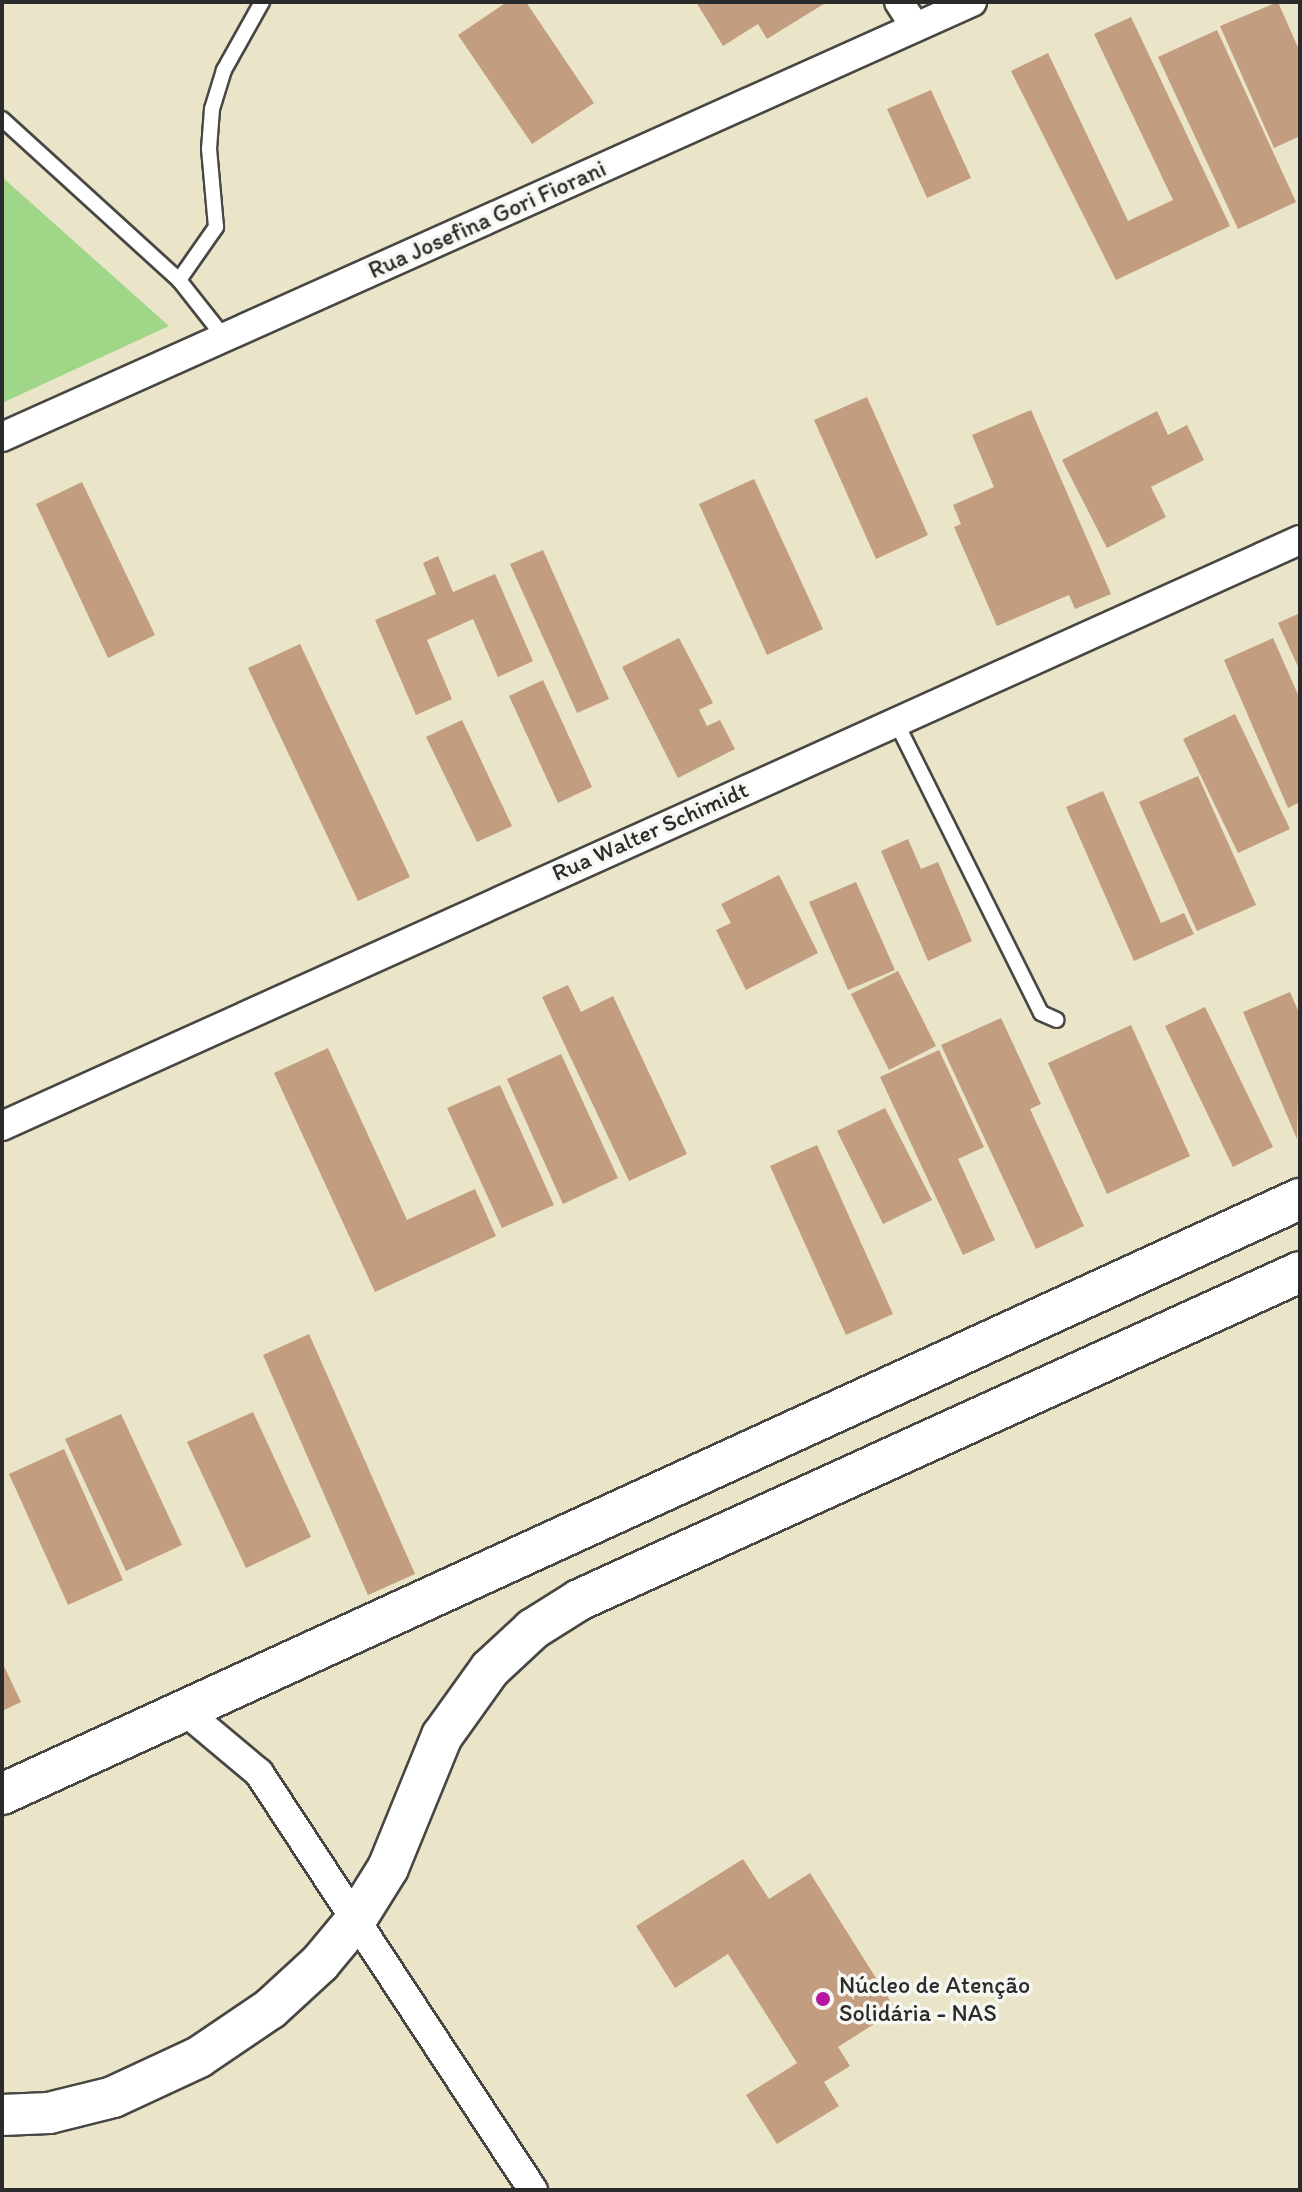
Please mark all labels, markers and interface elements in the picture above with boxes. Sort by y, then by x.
street label: Rua Josefina Gori Fiorani [363,153,611,285]
street label: Rua Walter Schimidt [548,775,752,887]
place label: Núcleo de Atenção Solidária - NAS [839,1971,1030,2027]
marker: Núcleo de Atenção Solidária - NAS [814,1990,832,2008]

